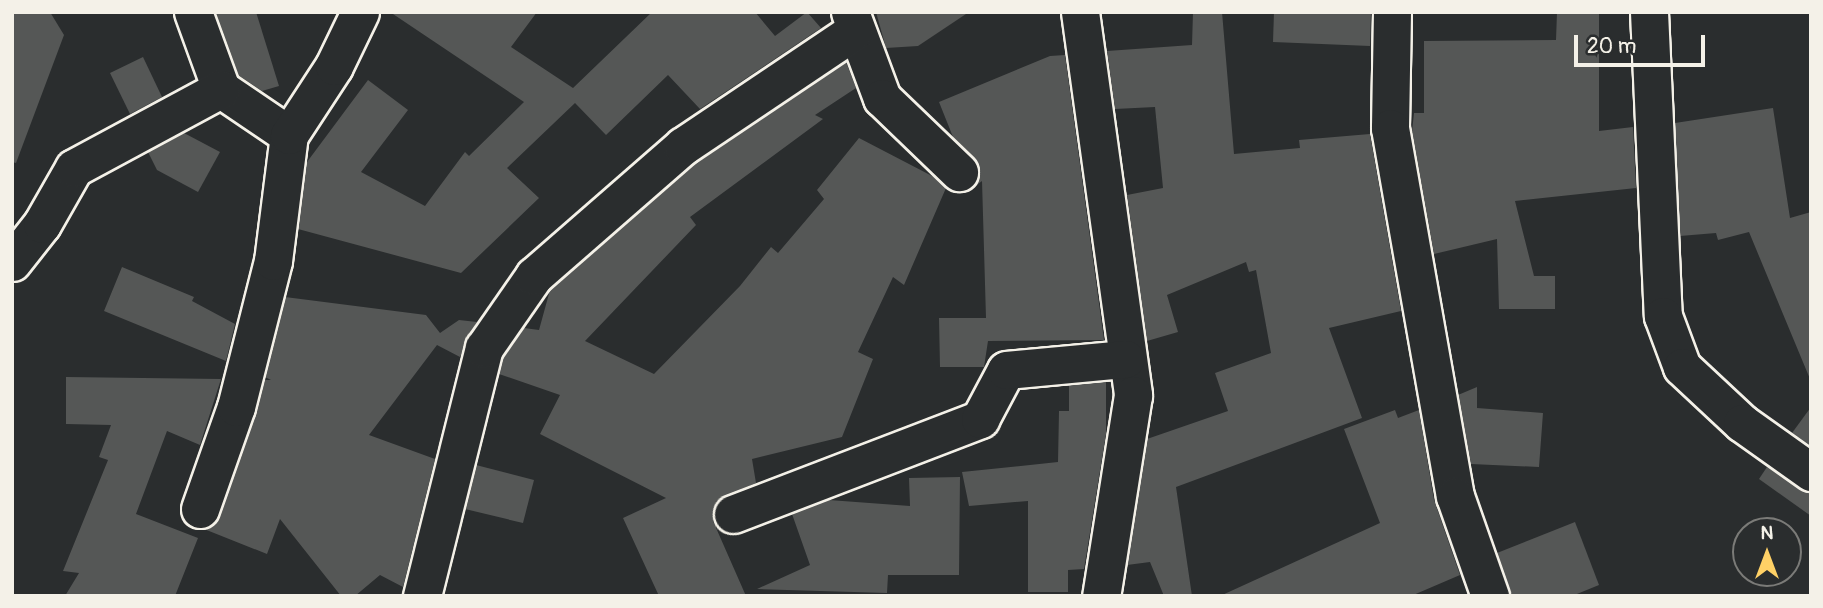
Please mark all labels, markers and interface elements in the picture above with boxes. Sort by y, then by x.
scale bar [1578,21,1709,65]
text: 20 m [1587,33,1636,60]
north arrow [1732,517,1802,587]
text: N [1761,521,1773,545]

